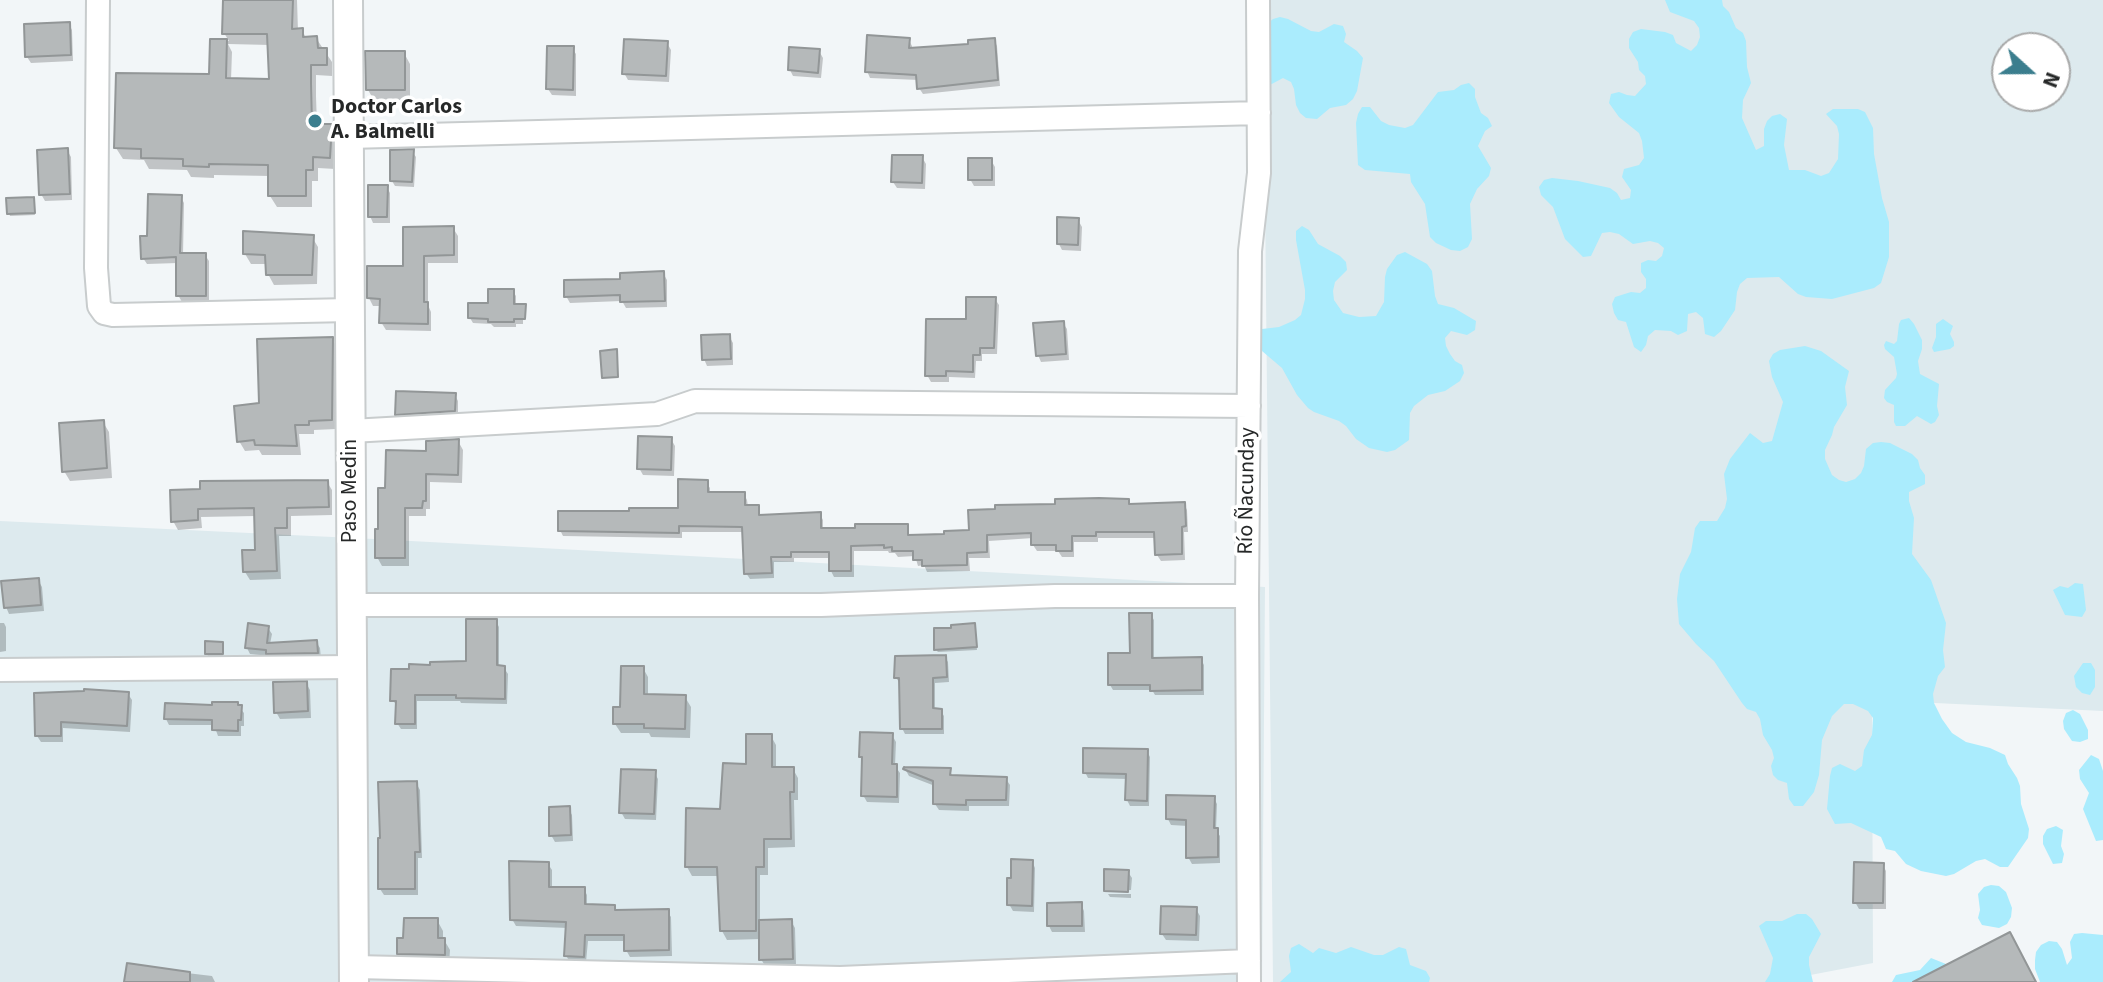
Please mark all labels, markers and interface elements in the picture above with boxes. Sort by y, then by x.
north arrow [1991,32,2071,112]
text: N [2034,67,2069,92]
place label: Doctor Carlos A. Balmelli [331,95,462,146]
marker: Doctor Carlos A. Balmelli [306,112,324,130]
street label: Río Ñacunday [1234,427,1262,555]
street label: Paso Medin [338,439,364,543]

